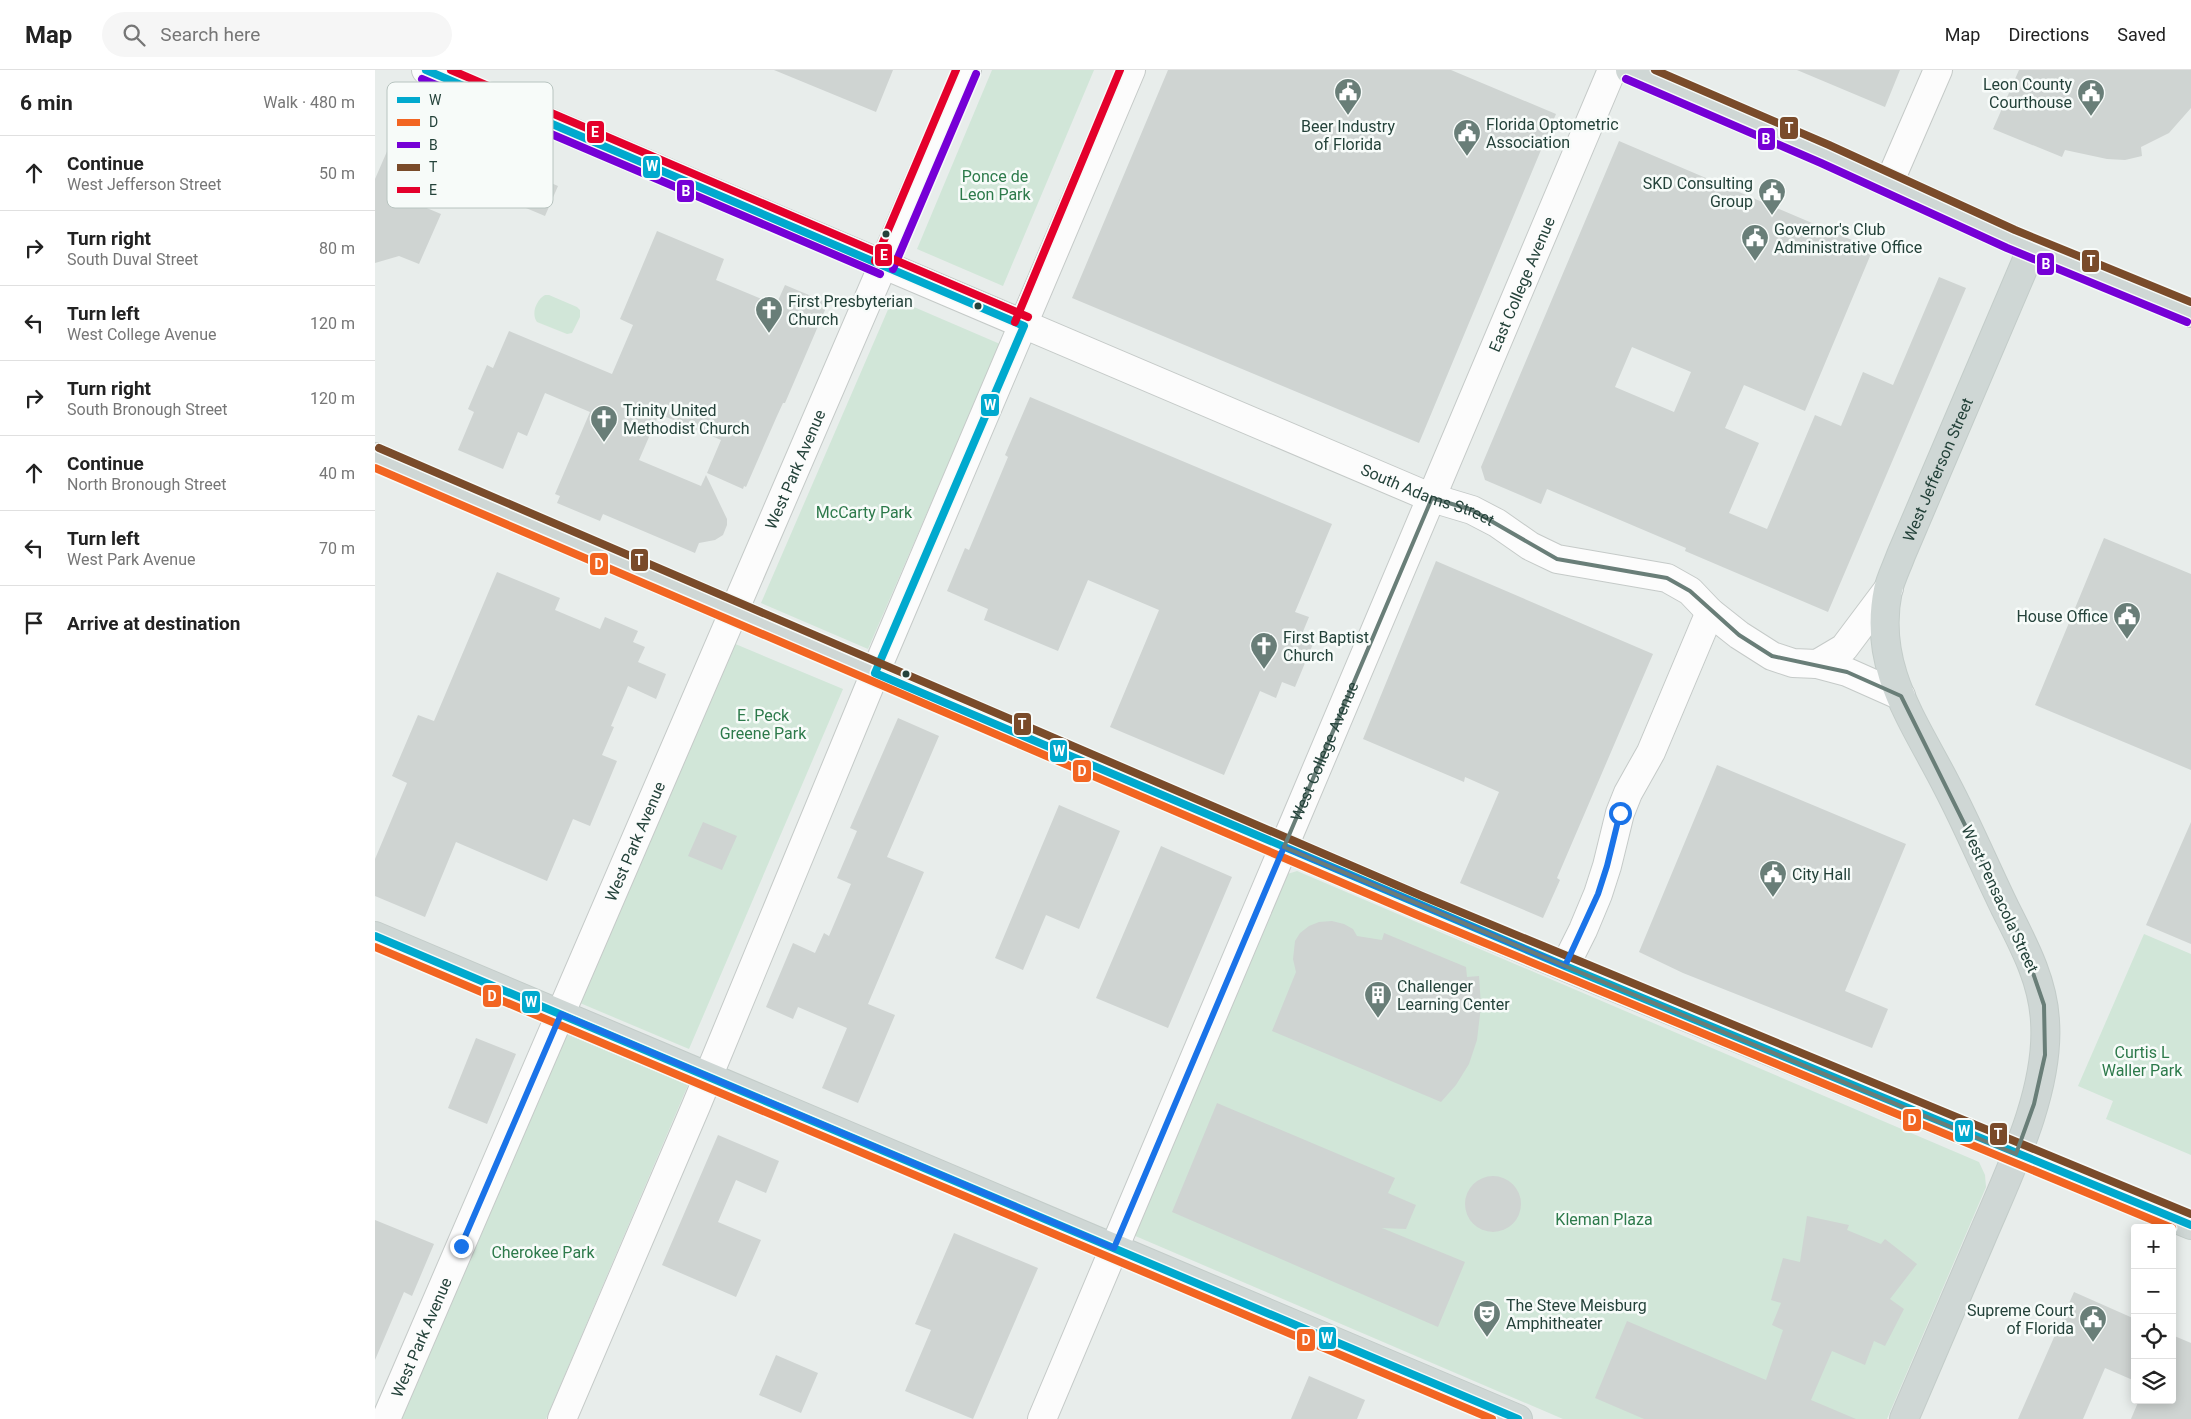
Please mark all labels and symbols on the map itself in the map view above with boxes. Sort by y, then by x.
place label: Leon County Courthouse [1983,75,2072,112]
public building icon: Beer Industry of Florida [1333,77,1363,116]
public building icon: Leon County Courthouse [2076,78,2106,117]
legend [387,82,553,208]
text: W [429,92,442,108]
text: D [429,114,438,130]
place label: Florida Optometric Association [1486,115,1619,152]
line badge: T [1779,116,1799,140]
place label: Beer Industry of Florida [1301,117,1395,154]
public building icon: Florida Optometric Association [1452,118,1482,157]
line badge: E [586,120,605,144]
text: T [1785,120,1794,136]
text: E [591,124,599,140]
line badge: B [1757,127,1776,151]
text: B [1762,131,1771,147]
text: B [429,137,438,153]
line badge: W [642,155,661,179]
text: W [646,158,659,174]
text: T [429,159,438,175]
park label: Ponce de Leon Park [959,167,1032,204]
place label: SKD Consulting Group [1643,174,1753,211]
public building icon: SKD Consulting Group [1757,177,1787,216]
line badge: B [676,179,695,203]
text: E [429,182,437,198]
text: B [682,183,691,199]
street label: East College Avenue [1485,214,1558,355]
place label: Governor's Club Administrative Office [1774,220,1922,257]
public building icon: Governor's Club Administrative Office [1740,223,1770,262]
unlabelled marker [881,229,891,239]
line badge: E [874,243,893,267]
text: E [880,247,888,263]
line badge: T [2081,249,2100,273]
line badge: B [2036,252,2055,276]
text: T [2087,253,2096,269]
text: B [2042,256,2051,272]
place label: First Presbyterian Church [788,292,913,329]
church icon: First Presbyterian Church [754,295,784,334]
unlabelled marker [973,301,983,311]
line badge: W [980,393,1000,417]
street label: West Jefferson Street [1898,395,1977,544]
text: W [984,397,997,413]
place label: Trinity United Methodist Church [623,401,750,438]
church icon: Trinity United Methodist Church [589,404,619,443]
street label: West Park Avenue [761,407,829,532]
street label: South Adams Street [1358,459,1498,530]
park label: McCarty Park [816,503,913,522]
line badge: T [630,548,649,572]
line badge: D [589,552,609,576]
text: T [635,552,644,568]
text: D [594,556,604,572]
public building icon: House Office [2112,601,2142,640]
place label: House Office [2016,607,2108,626]
place label: First Baptist Church [1283,628,1369,665]
church icon: First Baptist Church [1249,631,1279,670]
unlabelled marker [901,669,911,679]
street label: West College Avenue [1286,679,1362,824]
park label: E. Peck Greene Park [720,706,807,743]
line badge: T [1013,712,1032,736]
text: T [1018,716,1027,732]
line badge: W [1049,739,1068,763]
text: W [1053,743,1066,759]
line badge: D [1072,759,1092,783]
text: D [1077,763,1087,779]
street label: West Park Avenue [601,779,669,904]
route start [1609,802,1632,825]
street label: West Pensacola Street [1957,822,2043,976]
public building icon: City Hall [1758,859,1788,898]
place label: City Hall [1792,865,1851,884]
place label: Challenger Learning Center [1397,977,1510,1014]
building icon: Challenger Learning Center [1363,980,1393,1019]
line badge: D [482,984,502,1008]
text: D [487,988,497,1004]
line badge: W [521,990,541,1014]
text: W [525,994,538,1010]
park label: Curtis L Waller Park [2102,1043,2183,1080]
line badge: D [1902,1108,1922,1132]
text: D [1907,1112,1917,1128]
line badge: W [1954,1119,1974,1143]
line badge: T [1989,1122,2008,1146]
text: W [1958,1123,1971,1139]
text: T [1994,1126,2003,1142]
park label: Kleman Plaza [1555,1210,1653,1229]
route end [450,1235,473,1258]
park label: Cherokee Park [491,1243,596,1262]
street label: West Park Avenue [387,1275,455,1400]
place label: The Steve Meisburg Amphitheater [1506,1296,1647,1333]
theatre icon: The Steve Meisburg Amphitheater [1472,1299,1502,1338]
place label: Supreme Court of Florida [1967,1301,2074,1338]
public building icon: Supreme Court of Florida [2078,1304,2108,1343]
line badge: W [1318,1326,1337,1350]
line badge: D [1296,1328,1316,1352]
text: W [1321,1330,1334,1346]
text: D [1301,1332,1311,1348]

